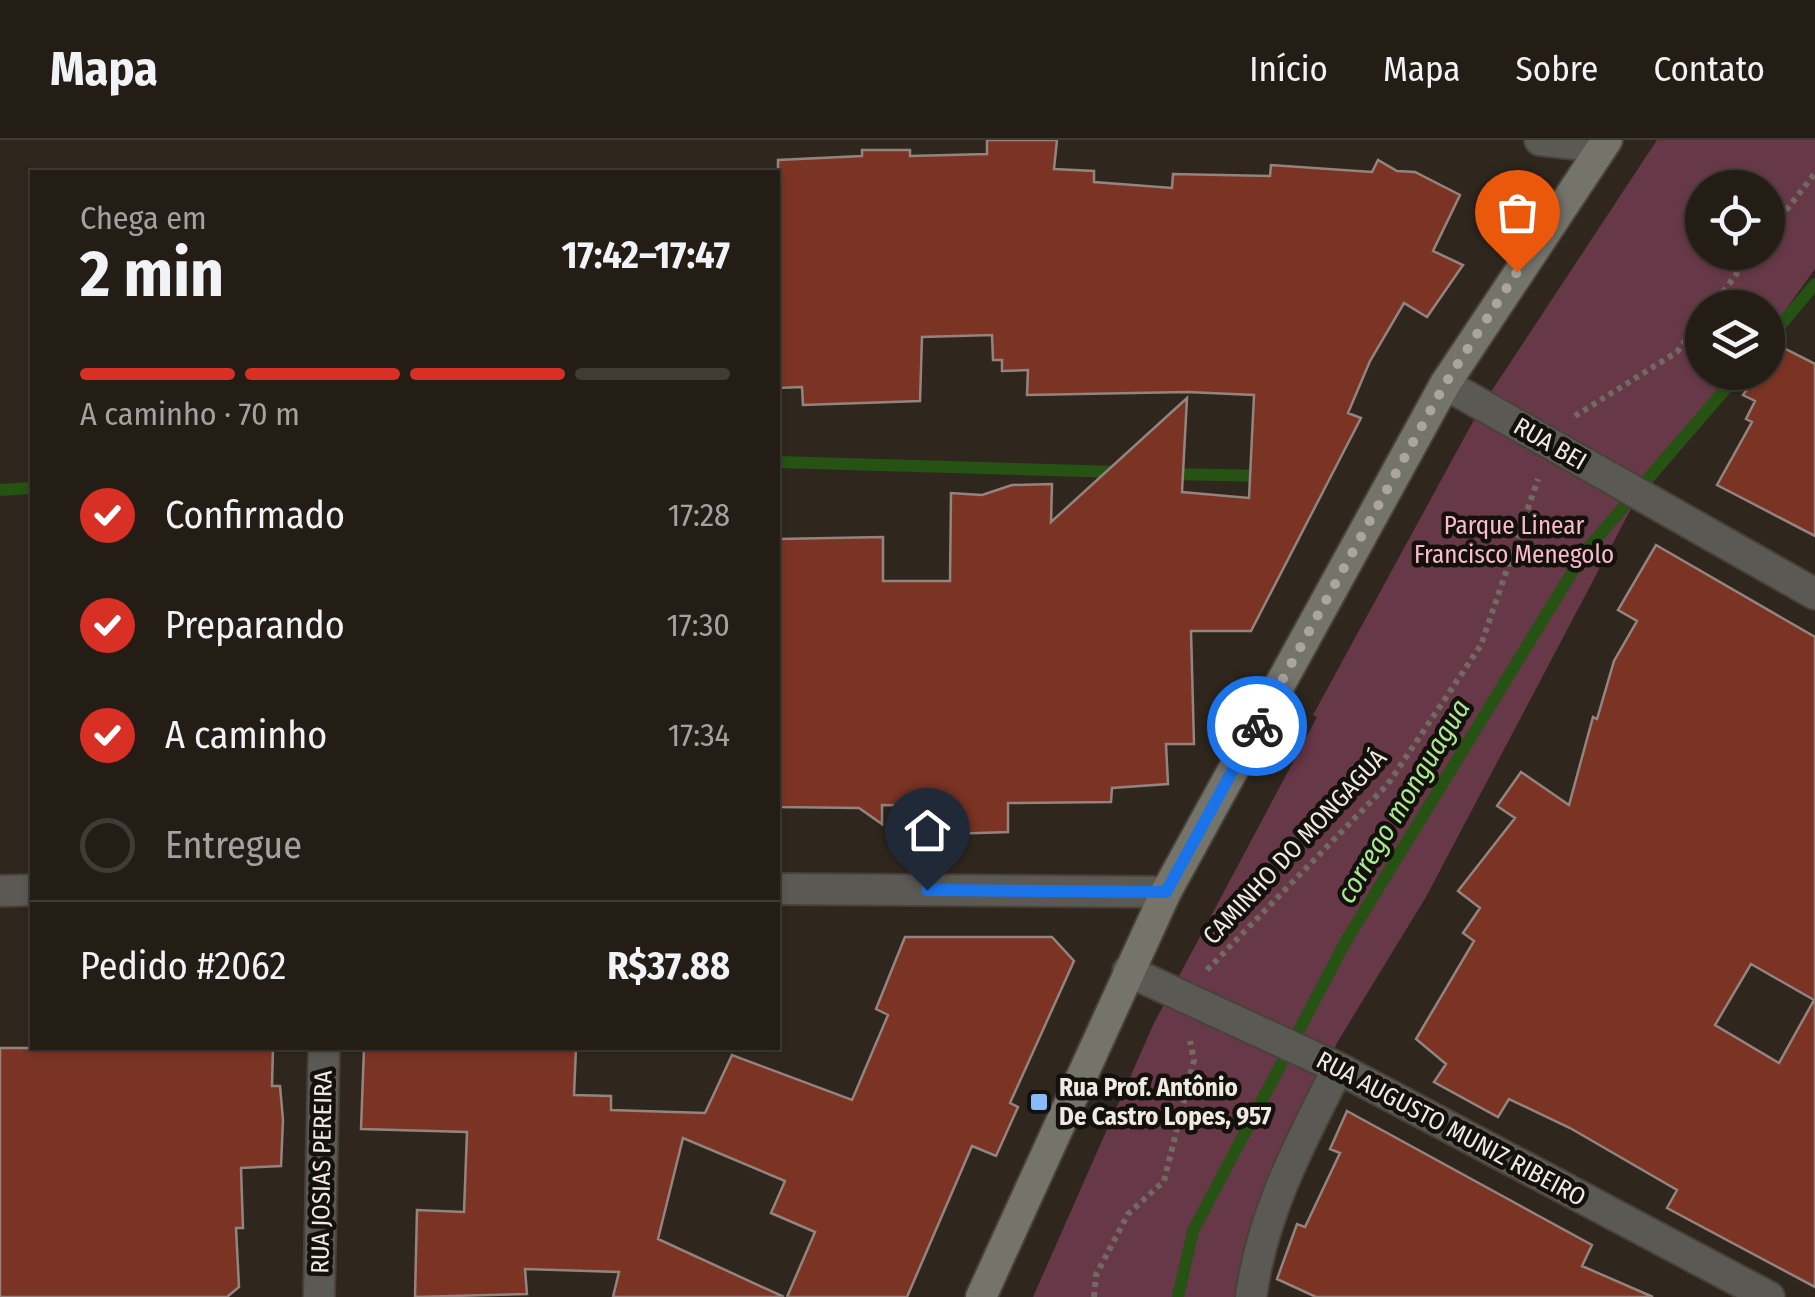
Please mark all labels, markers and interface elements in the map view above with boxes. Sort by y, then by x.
text: Mapa [50,40,158,98]
text: Início [1249,48,1328,90]
text: Mapa [1383,48,1460,90]
text: Sobre [1515,48,1598,90]
text: Contato [1653,48,1765,90]
pin [1475,170,1560,273]
map controls [1685,170,1785,390]
button: locate [1685,170,1785,270]
icon: bag [1490,185,1545,240]
text: Chega em [80,199,207,237]
text: 17:42–17:47 [561,232,730,278]
text: 2 min [80,235,224,313]
button: layers [1685,290,1785,390]
text: A caminho · 70 m [80,395,300,433]
street label: RUA BEI [1508,411,1592,477]
icon: check [80,488,135,543]
text: Confirmado [165,492,345,538]
text: 17:28 [668,496,730,534]
park label: Parque Linear Francisco Menegolo [1414,511,1614,570]
icon: check [80,598,135,653]
text: Preparando [165,602,345,648]
text: 17:30 [666,606,730,644]
courier [1207,676,1307,776]
water label: corrego monguagua [1329,693,1477,909]
icon: bike [1230,699,1285,754]
icon: check [80,708,135,763]
text: A caminho [165,712,327,758]
text: 17:34 [668,716,730,754]
street label: CAMINHO DO MONGAGUÁ [1196,743,1393,951]
pin [885,788,970,891]
icon: home [900,803,955,858]
text: Entregue [165,822,302,868]
text: Pedido #2062 [80,943,286,989]
text: R$37.88 [607,943,730,989]
street label: RUA AUGUSTO MUNIZ RIBEIRO [1311,1045,1591,1213]
street label: RUA JOSIAS PEREIRA [305,1070,339,1274]
place label: Rua Prof. Antônio De Castro Lopes, 957 [1059,1073,1272,1132]
marker: Rua Prof. Antônio De Castro Lopes, 957 [1028,1091,1050,1113]

